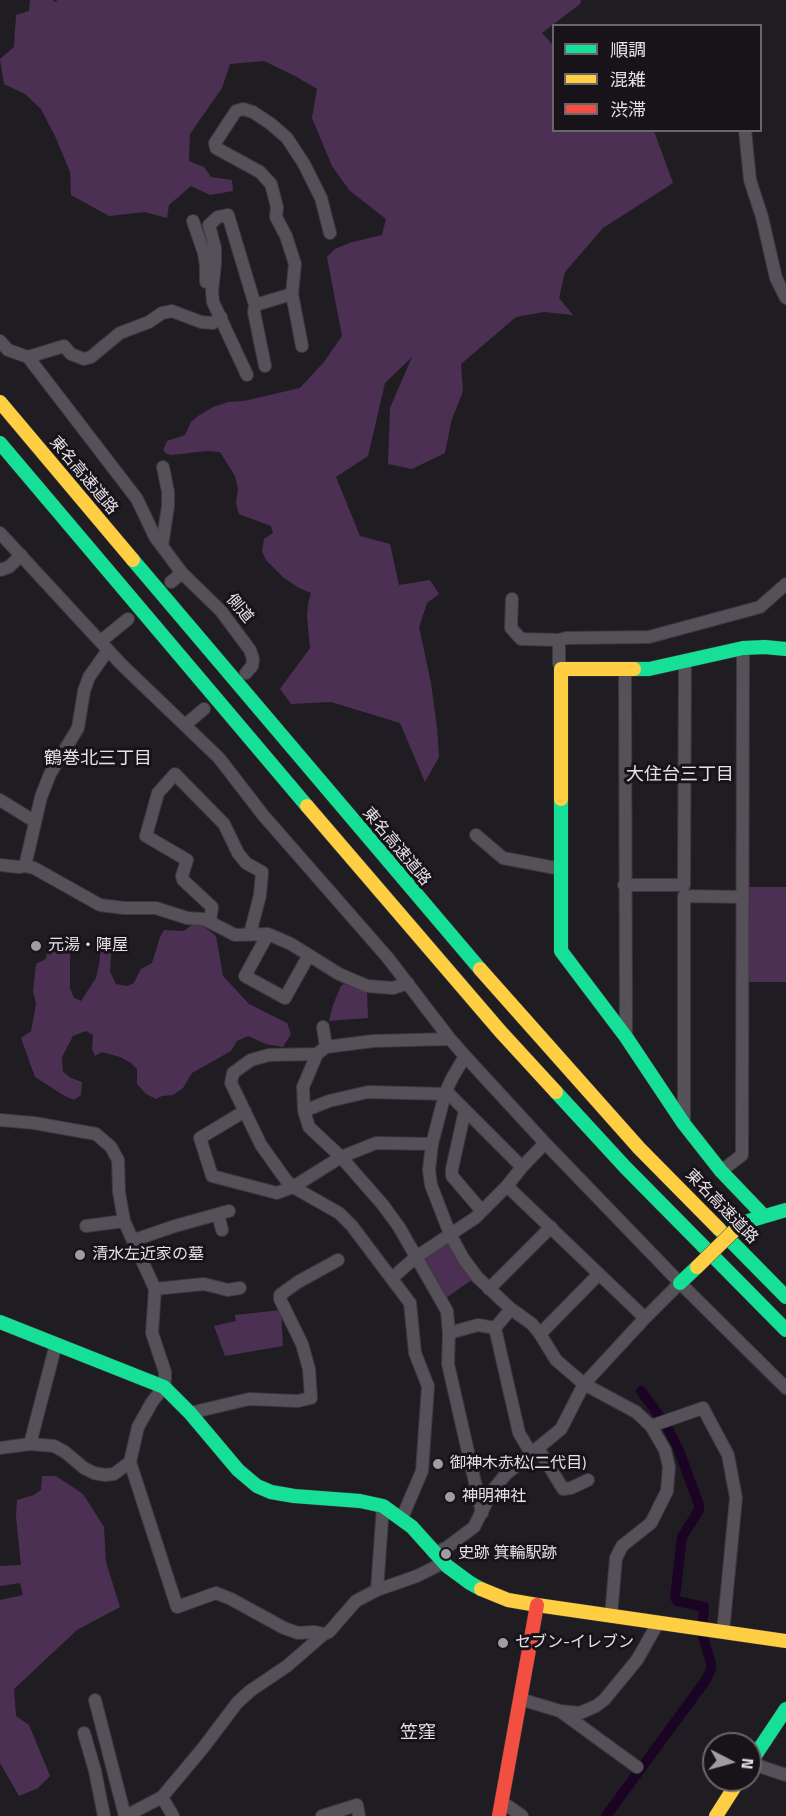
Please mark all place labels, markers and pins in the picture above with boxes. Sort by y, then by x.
place label: 元湯・陣屋 [48,936,128,956]
marker: 元湯・陣屋 [29,939,43,953]
place label: 清水左近家の墓 [92,1245,204,1265]
marker: 清水左近家の墓 [73,1248,87,1262]
place label: 御神木赤松(二代目) [450,1454,586,1474]
marker: 御神木赤松(二代目) [431,1457,445,1471]
place label: 神明神社 [462,1487,526,1507]
marker: 神明神社 [443,1490,457,1504]
place label: 史跡 箕輪駅跡 [458,1544,558,1564]
marker: 史跡 箕輪駅跡 [439,1547,453,1561]
place label: セブン-イレブン [515,1633,634,1653]
marker: セブン-イレブン [496,1636,510,1650]

